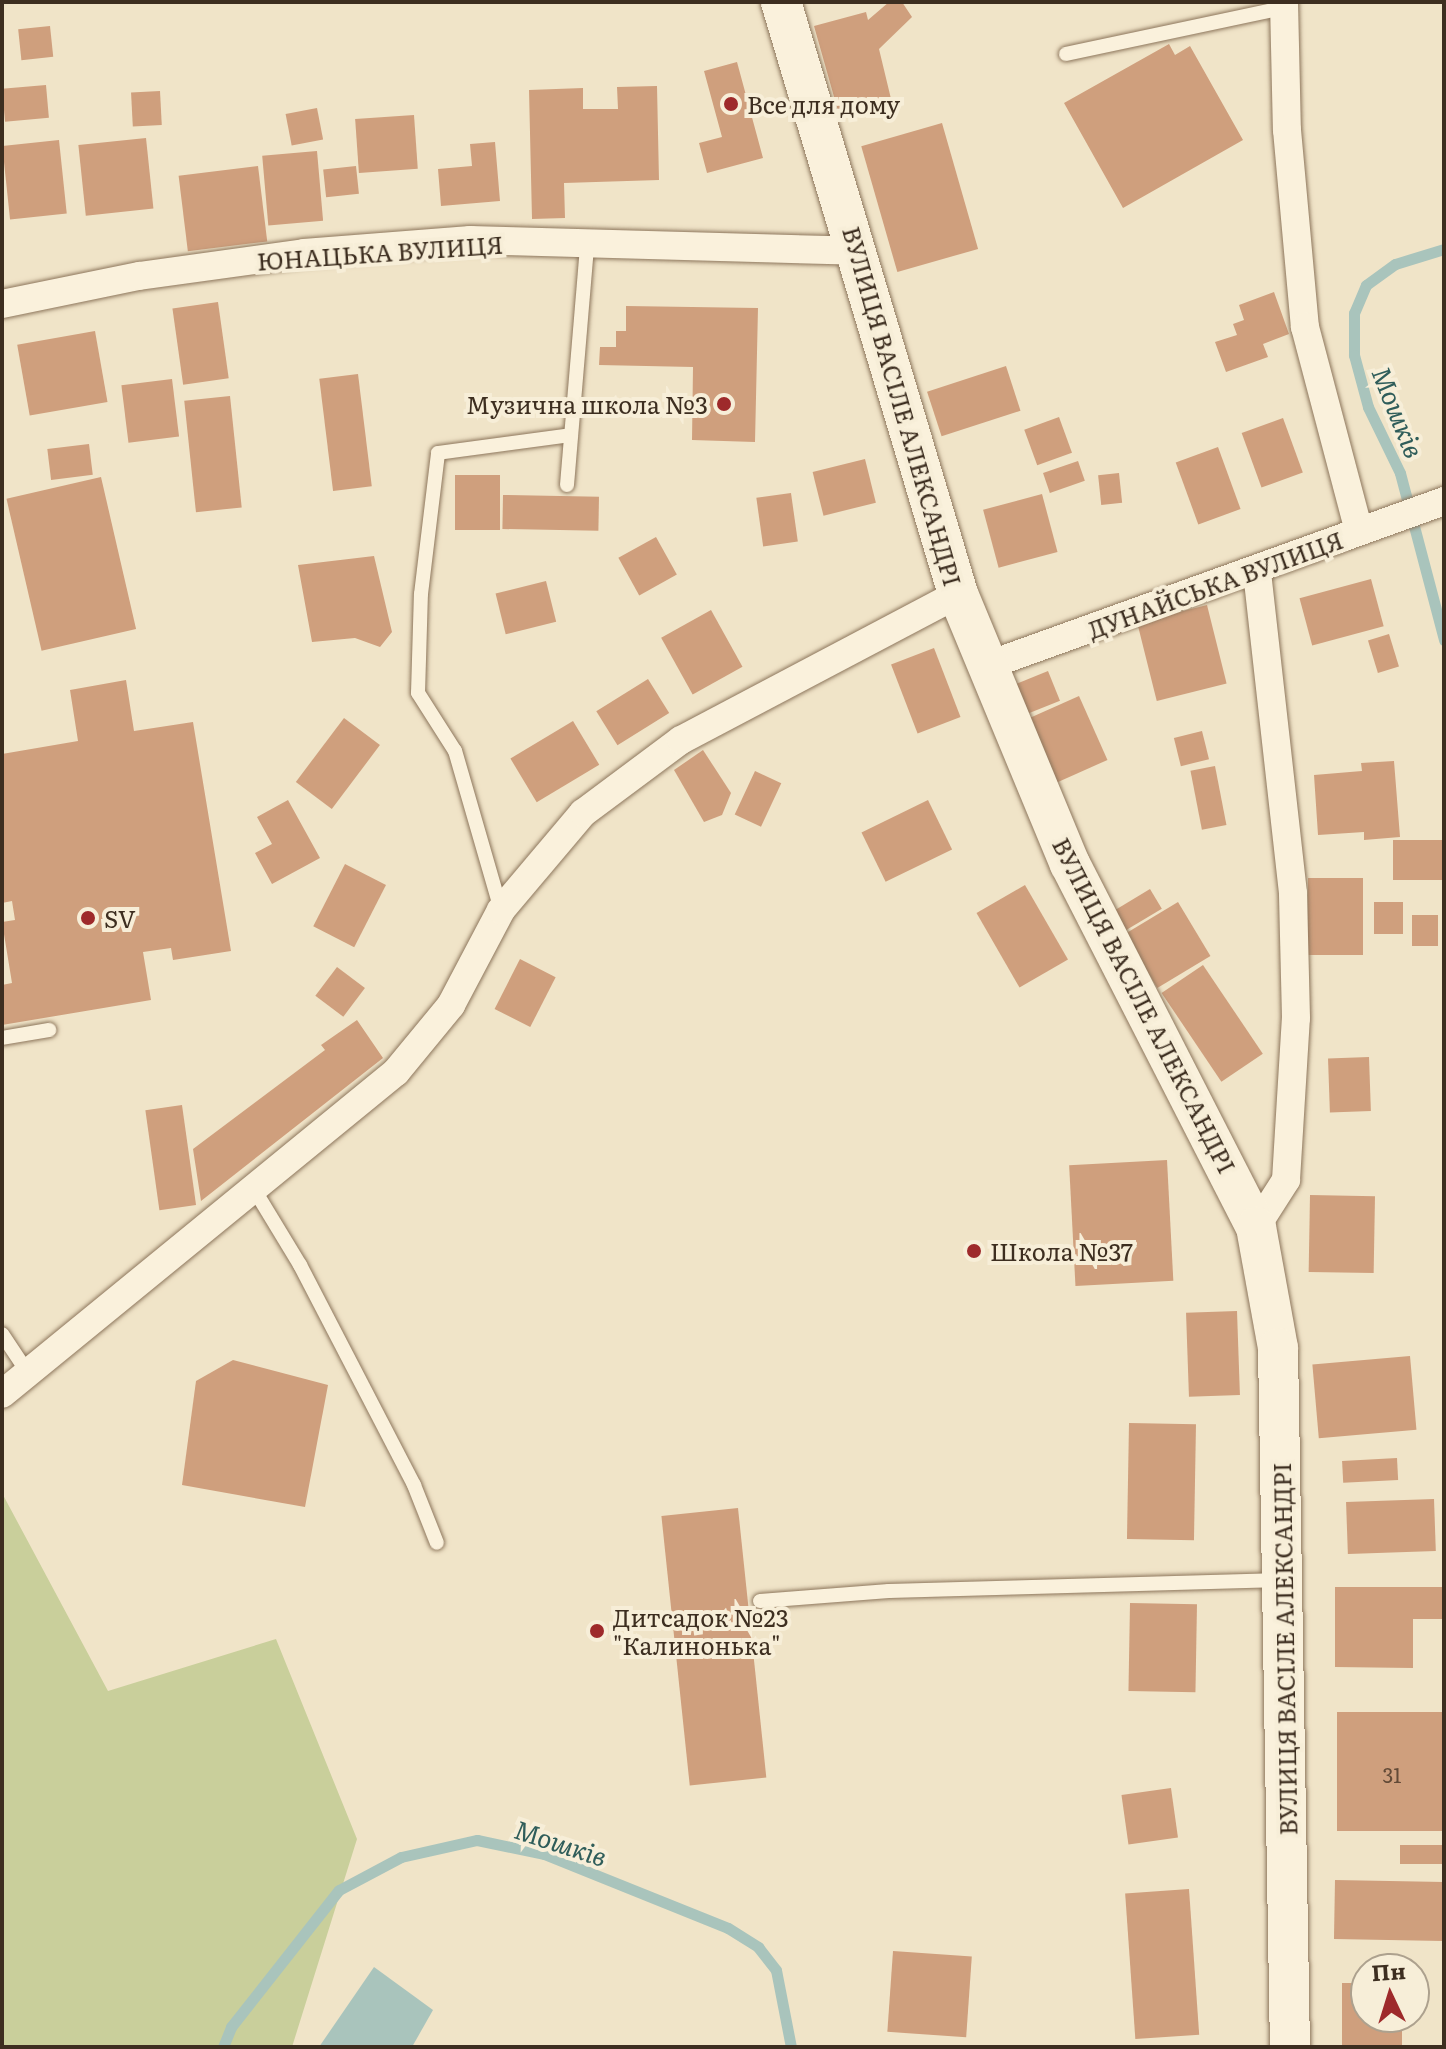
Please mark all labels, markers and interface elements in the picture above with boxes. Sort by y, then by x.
place label: Все для дому [747,90,900,118]
marker: Все для дому [722,95,740,113]
street label: ВУЛИЦЯ ВАСІЛЕ АЛЕКСАНДРІ [838,223,968,589]
street label: ЮНАЦЬКА ВУЛИЦЯ [256,229,504,275]
water label: Мошків [1367,362,1431,462]
place label: Музична школа №3 [466,390,708,418]
marker: Музична школа №3 [715,395,733,413]
street label: ДУНАЙСЬКА ВУЛИЦЯ [1084,524,1346,644]
street label: ВУЛИЦЯ ВАСІЛЕ АЛЕКСАНДРІ [1048,832,1242,1178]
place label: SV [104,904,136,932]
marker: SV [79,909,97,927]
place label: Школа №37 [990,1237,1133,1265]
marker: Школа №37 [965,1242,983,1260]
street label: ВУЛИЦЯ ВАСІЛЕ АЛЕКСАНДРІ [1266,1462,1302,1836]
place label: Дитсадок №23 "Калинонька" [613,1603,789,1659]
marker: Дитсадок №23 "Калинонька" [588,1622,606,1640]
house number: 31 [1383,1762,1401,1786]
water label: Мошків [511,1812,611,1872]
north arrow [1350,1953,1430,2033]
text: Пн [1370,1953,1407,1988]

